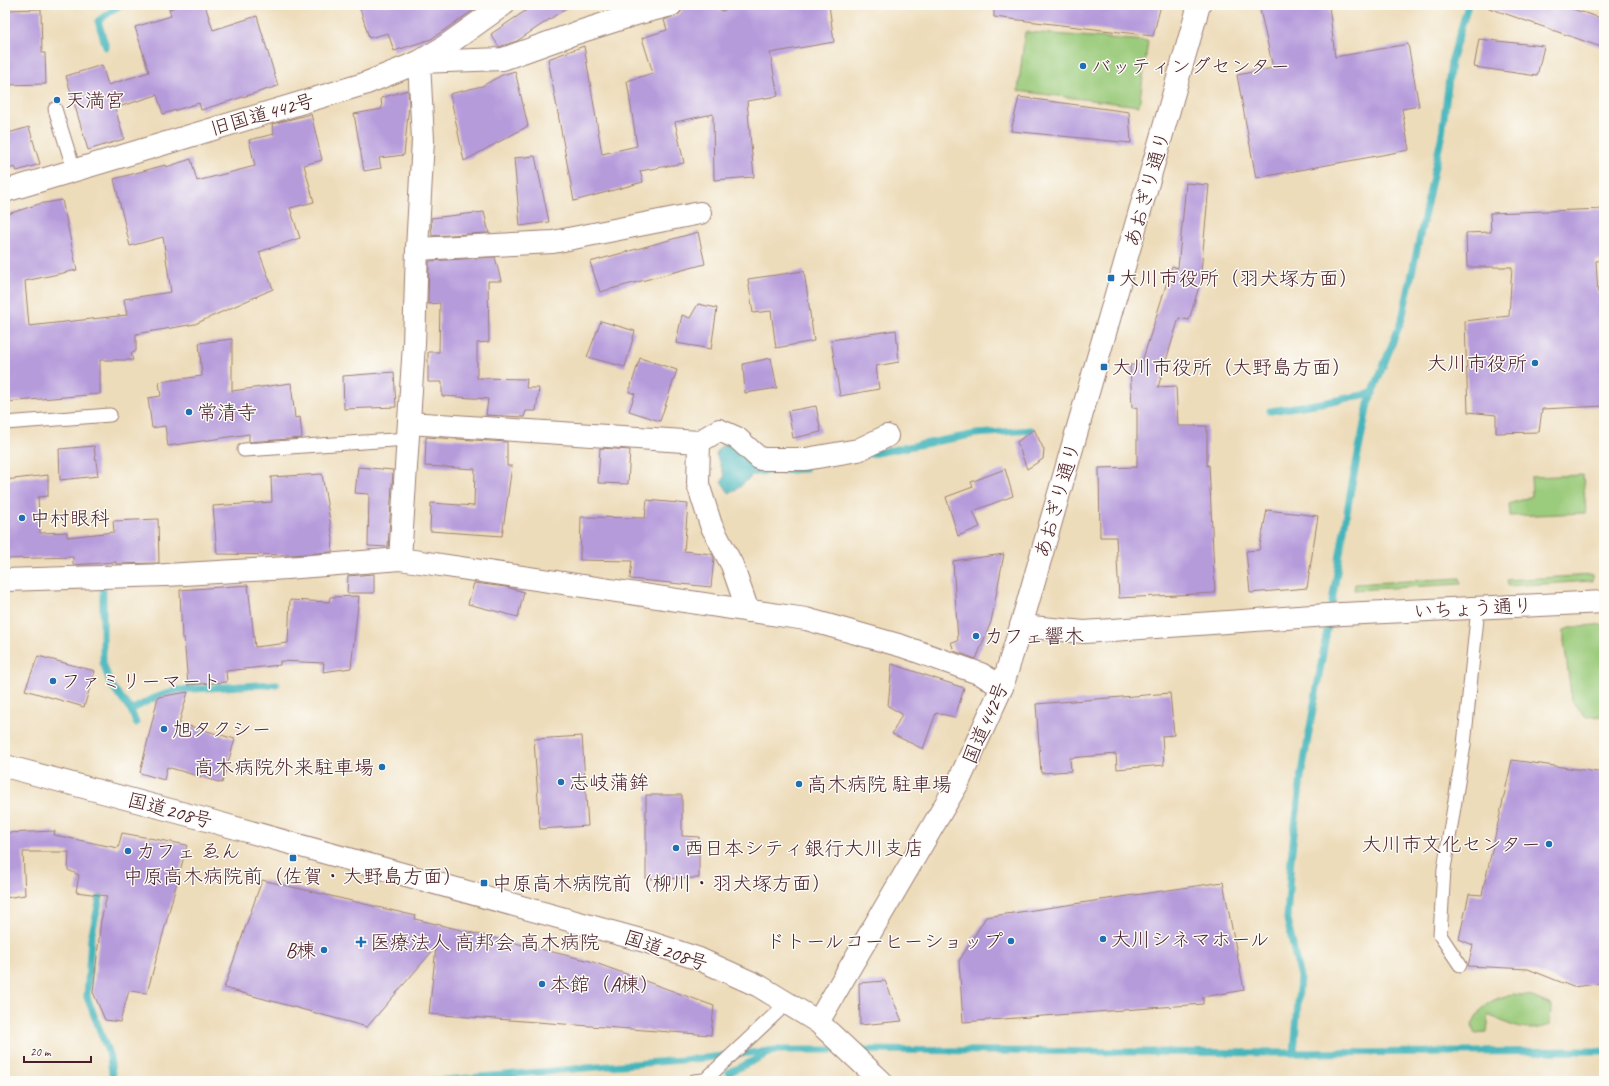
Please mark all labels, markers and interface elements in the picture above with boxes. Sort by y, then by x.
place label: バッティングセンター [1091,54,1290,79]
marker: バッティングセンター [1078,61,1088,71]
place label: 天満宮 [65,88,125,113]
street label: 旧国道442号 [207,88,317,141]
marker: 天満宮 [52,95,62,105]
street label: あおぎり通り [1119,128,1176,250]
place label: 大川市役所（羽犬塚方面） [1119,266,1359,291]
marker: 大川市役所（羽犬塚方面） [1106,273,1116,283]
place label: 大川市役所 [1427,351,1527,376]
place label: 大川市役所（大野島方面） [1112,355,1352,380]
marker: 大川市役所 [1530,358,1540,368]
marker: 大川市役所（大野島方面） [1099,362,1109,372]
place label: 常清寺 [197,400,257,425]
marker: 常清寺 [184,407,194,417]
street label: あおぎり通り [1029,439,1086,561]
place label: 中村眼科 [30,506,110,531]
marker: 中村眼科 [17,513,27,523]
street label: いちょう通り [1412,593,1534,624]
place label: カフェ響木 [984,624,1084,649]
marker: カフェ響木 [971,631,981,641]
place label: ファミリーマート [61,669,221,694]
marker: ファミリーマート [48,676,58,686]
street label: 国道442号 [957,678,1014,768]
place label: 旭タクシー [172,717,272,742]
marker: 旭タクシー [159,724,169,734]
place label: 高木病院外来駐車場 [194,755,374,780]
marker: 高木病院外来駐車場 [377,762,387,772]
place label: 志岐蒲鉾 [569,770,649,795]
place label: 高木病院 駐車場 [807,772,952,797]
marker: 志岐蒲鉾 [556,777,566,787]
marker: 高木病院 駐車場 [794,779,804,789]
street label: 国道208号 [125,787,215,834]
place label: 大川市文化センター [1362,832,1541,857]
place label: 西日本シティ銀行大川支店 [684,836,924,861]
place label: カフェ ゑん [136,839,241,864]
marker: 大川市文化センター [1544,839,1554,849]
marker: 西日本シティ銀行大川支店 [671,843,681,853]
marker: カフェ ゑん [123,846,133,856]
marker: 中原高木病院前（佐賀・大野島方面） [288,853,298,863]
place label: 中原高木病院前（佐賀・大野島方面） [123,864,463,889]
place label: 中原高木病院前（柳川・羽犬塚方面） [492,871,832,896]
marker: 中原高木病院前（柳川・羽犬塚方面） [479,878,489,888]
street label: 国道208号 [621,924,711,976]
place label: 大川シネマホール [1111,927,1270,952]
place label: ドトールコーヒーショップ [766,929,1003,954]
place label: 医療法人 高邦会 高木病院 [370,930,600,955]
marker: 大川シネマホール [1098,934,1108,944]
marker: 医療法人 高邦会 高木病院 [355,936,367,948]
marker: ドトールコーヒーショップ [1006,936,1016,946]
place label: B棟 [286,938,316,963]
marker: B棟 [319,945,329,955]
place label: 本館（A棟） [550,972,660,997]
marker: 本館（A棟） [537,979,547,989]
scale bar [24,1038,91,1064]
text: 20 m [30,1044,52,1060]

